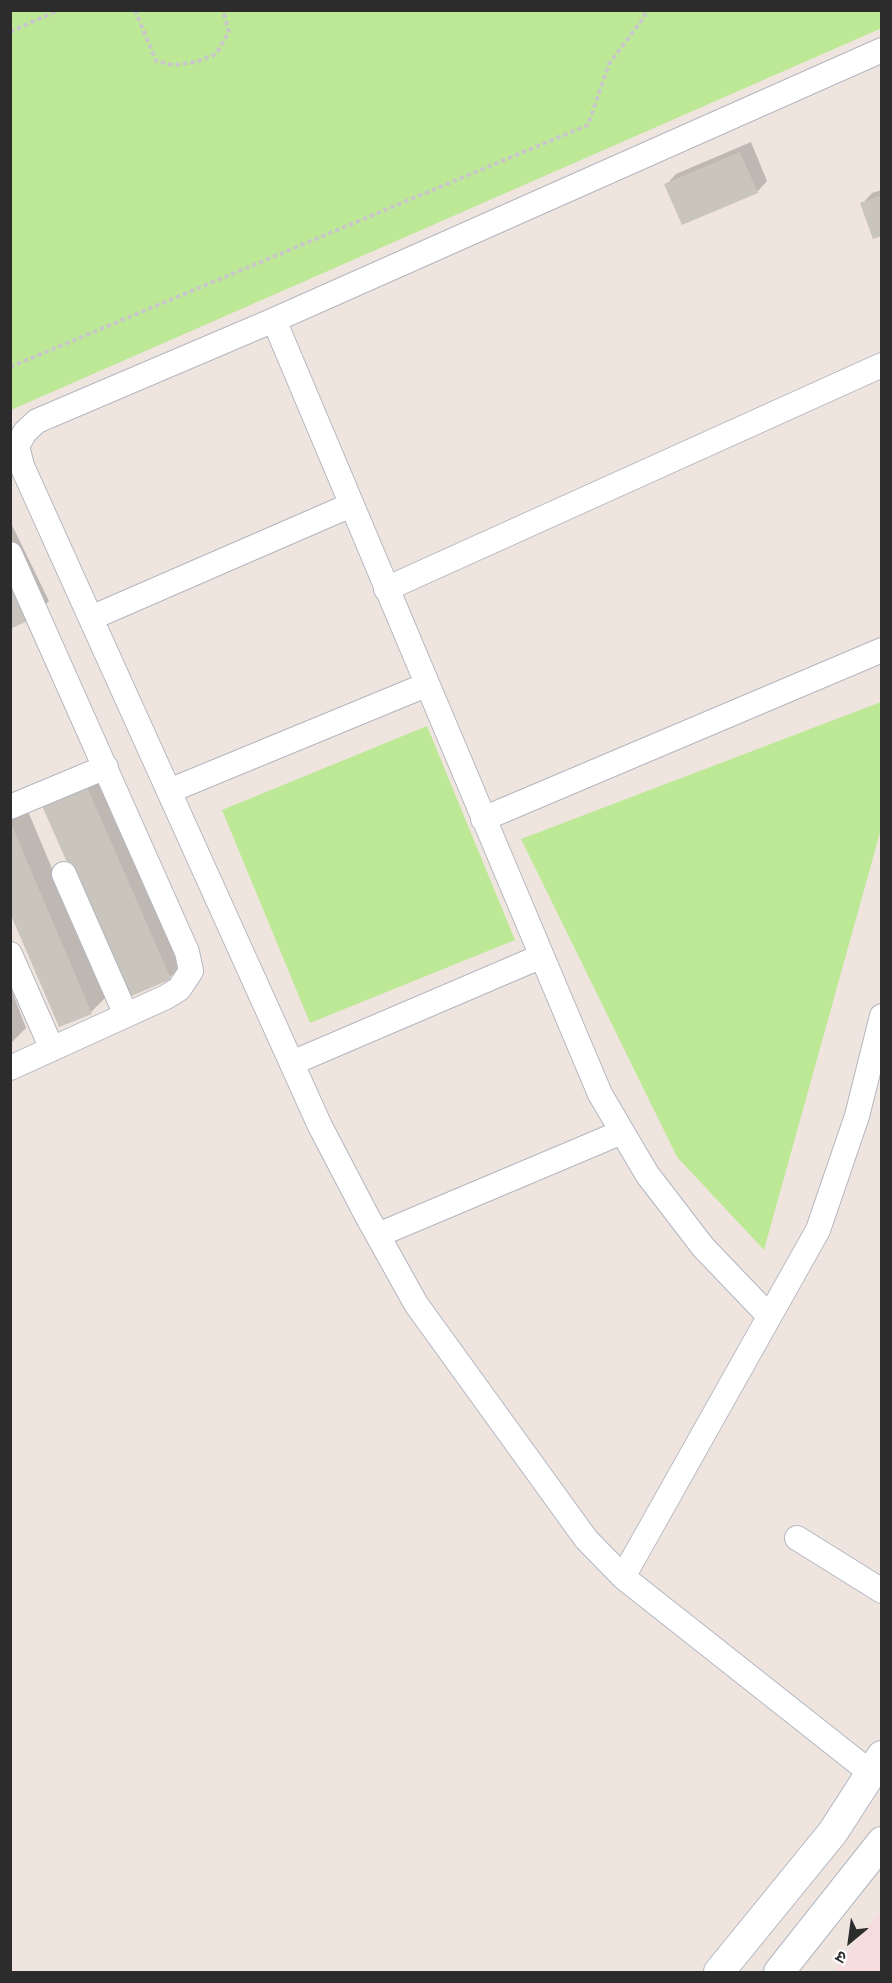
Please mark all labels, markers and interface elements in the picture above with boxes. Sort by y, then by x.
north arrow [820,1911,880,1971]
text: उ [833,1947,849,1967]

